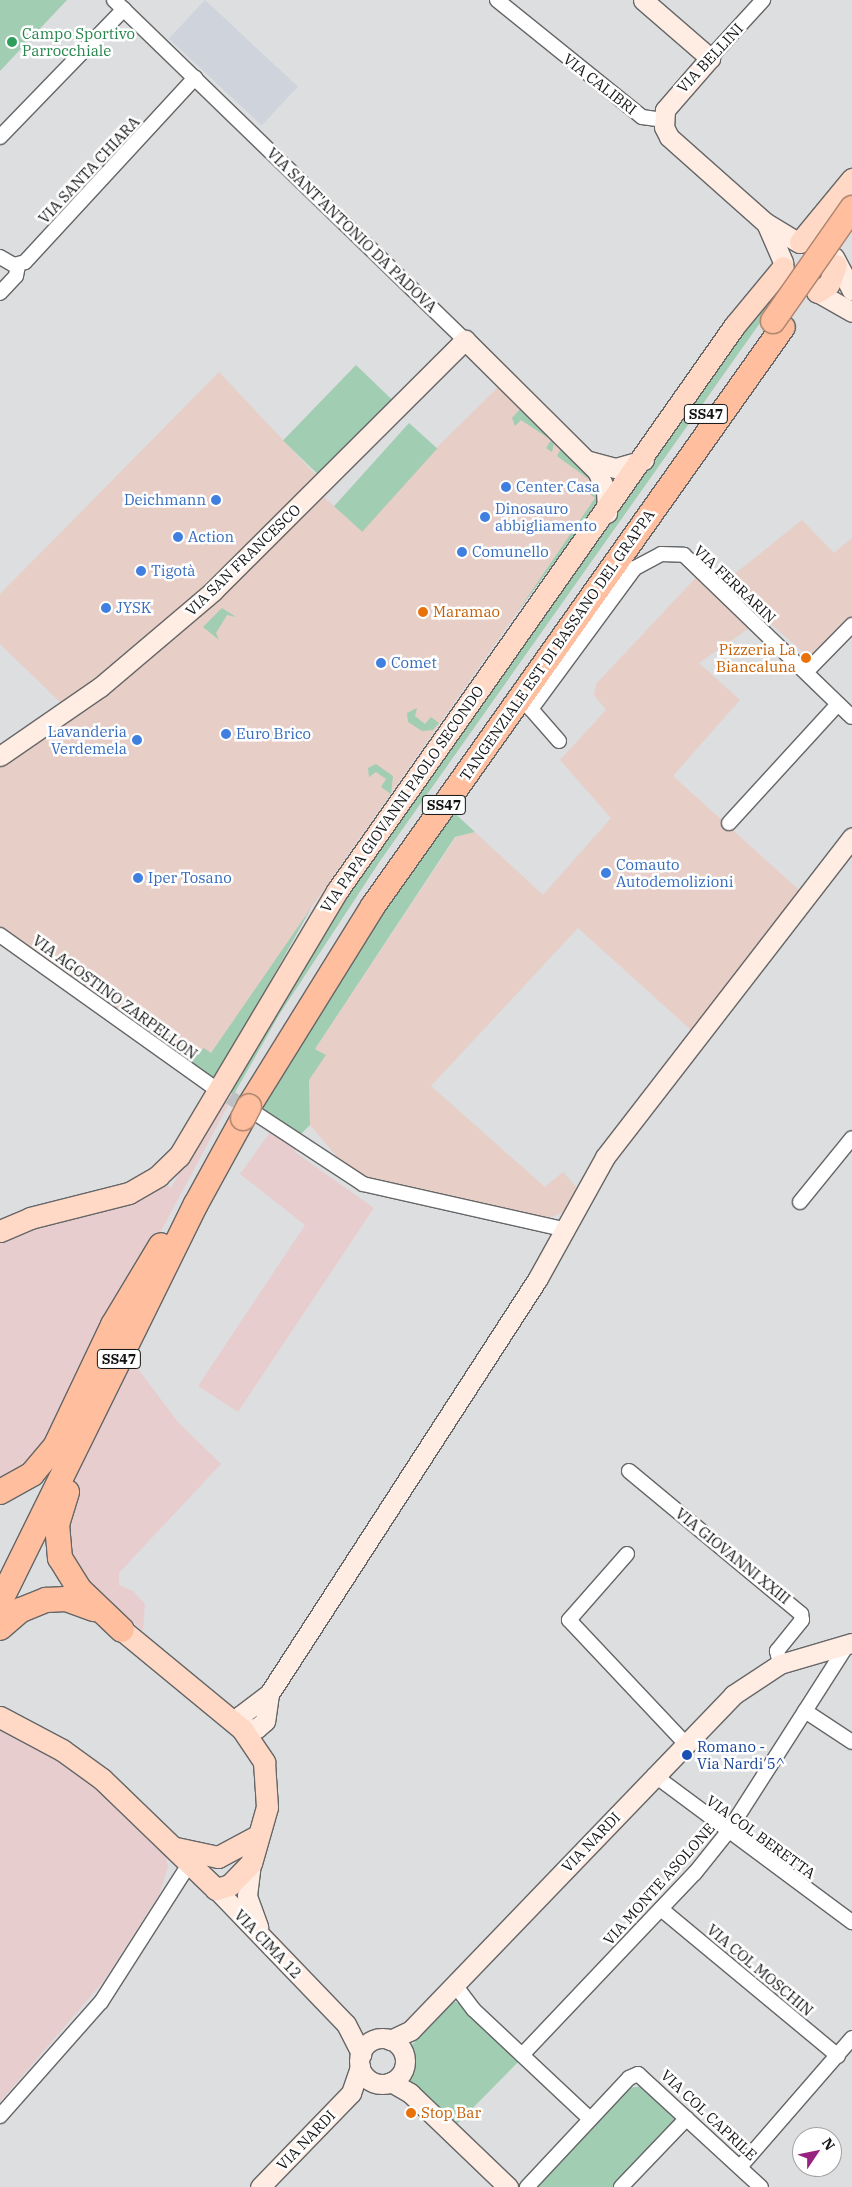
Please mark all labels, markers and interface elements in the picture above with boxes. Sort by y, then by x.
street label: VIA BELLINI [673,20,747,96]
place label: Campo Sportivo Parrocchiale [22,24,135,59]
marker: Campo Sportivo Parrocchiale [6,36,18,48]
street label: VIA CALIBRI [560,50,640,118]
street label: VIA SANTA CHIARA [35,113,143,227]
street label: VIA SANT'ANTONIO DA PADOVA [263,144,441,316]
road number: SS47 [684,402,728,426]
place label: Center Casa [516,478,600,496]
marker: Center Casa [500,481,512,493]
place label: Deichmann [124,491,206,509]
marker: Deichmann [210,494,222,506]
place label: Dinosauro abbigliamento [495,499,597,534]
street label: VIA SAN FRANCESCO [182,500,304,620]
street label: TANGENZIALE EST DI BASSANO DEL GRAPPA [456,506,658,784]
marker: Dinosauro abbigliamento [479,511,491,523]
place label: Action [188,528,234,546]
marker: Action [172,531,184,543]
street label: VIA FERRARIN [690,541,780,627]
place label: Comunello [472,543,549,561]
marker: Comunello [456,546,468,558]
place label: Tigotà [151,562,196,580]
marker: Tigotà [135,565,147,577]
place label: JYSK [116,599,151,617]
marker: JYSK [100,602,112,614]
place label: Maramao [433,603,500,621]
marker: Maramao [417,606,429,618]
place label: Pizzeria La Biancaluna [716,640,796,675]
marker: Pizzeria La Biancaluna [800,652,812,664]
place label: Comet [391,654,437,672]
marker: Comet [375,657,387,669]
street label: VIA PAPA GIOVANNI PAOLO SECONDO [316,682,488,916]
place label: Lavanderia Verdemela [48,722,127,757]
place label: Euro Brico [236,725,311,743]
marker: Euro Brico [220,728,232,740]
marker: Lavanderia Verdemela [131,734,143,746]
road number: SS47 [422,794,466,816]
place label: Comauto Autodemolizioni [616,855,733,890]
marker: Comauto Autodemolizioni [600,867,612,879]
place label: Iper Tosano [148,869,232,887]
marker: Iper Tosano [132,872,144,884]
street label: VIA AGOSTINO ZARPELLON [29,931,201,1063]
road number: SS47 [96,1348,142,1370]
street label: VIA GIOVANNI XXIII [672,1504,794,1608]
place label: Romano - Via Nardi 5^ [697,1737,785,1772]
marker: Romano - Via Nardi 5^ [681,1749,693,1761]
street label: VIA COL BERETTA [703,1791,819,1883]
street label: VIA NARDI [558,1808,624,1876]
street label: VIA MONTE ASOLONE [600,1819,718,1949]
street label: VIA CIMA 12 [231,1906,305,1982]
street label: VIA COL MOSCHIN [703,1920,817,2020]
street label: VIA COL CAPRILE [657,2066,761,2164]
place label: Stop Bar [421,2104,481,2122]
street label: VIA NARDI [273,2106,339,2174]
marker: Stop Bar [405,2107,417,2119]
north arrow [792,2127,842,2177]
text: N [818,2135,839,2154]

